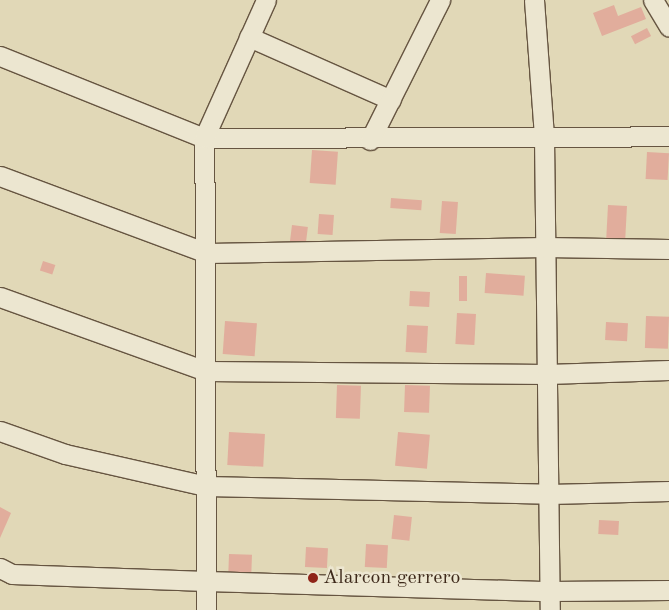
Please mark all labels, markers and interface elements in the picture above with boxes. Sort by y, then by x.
place label: Alarcon gerrero [323,566,461,590]
marker: Alarcon gerrero [307,572,319,584]

